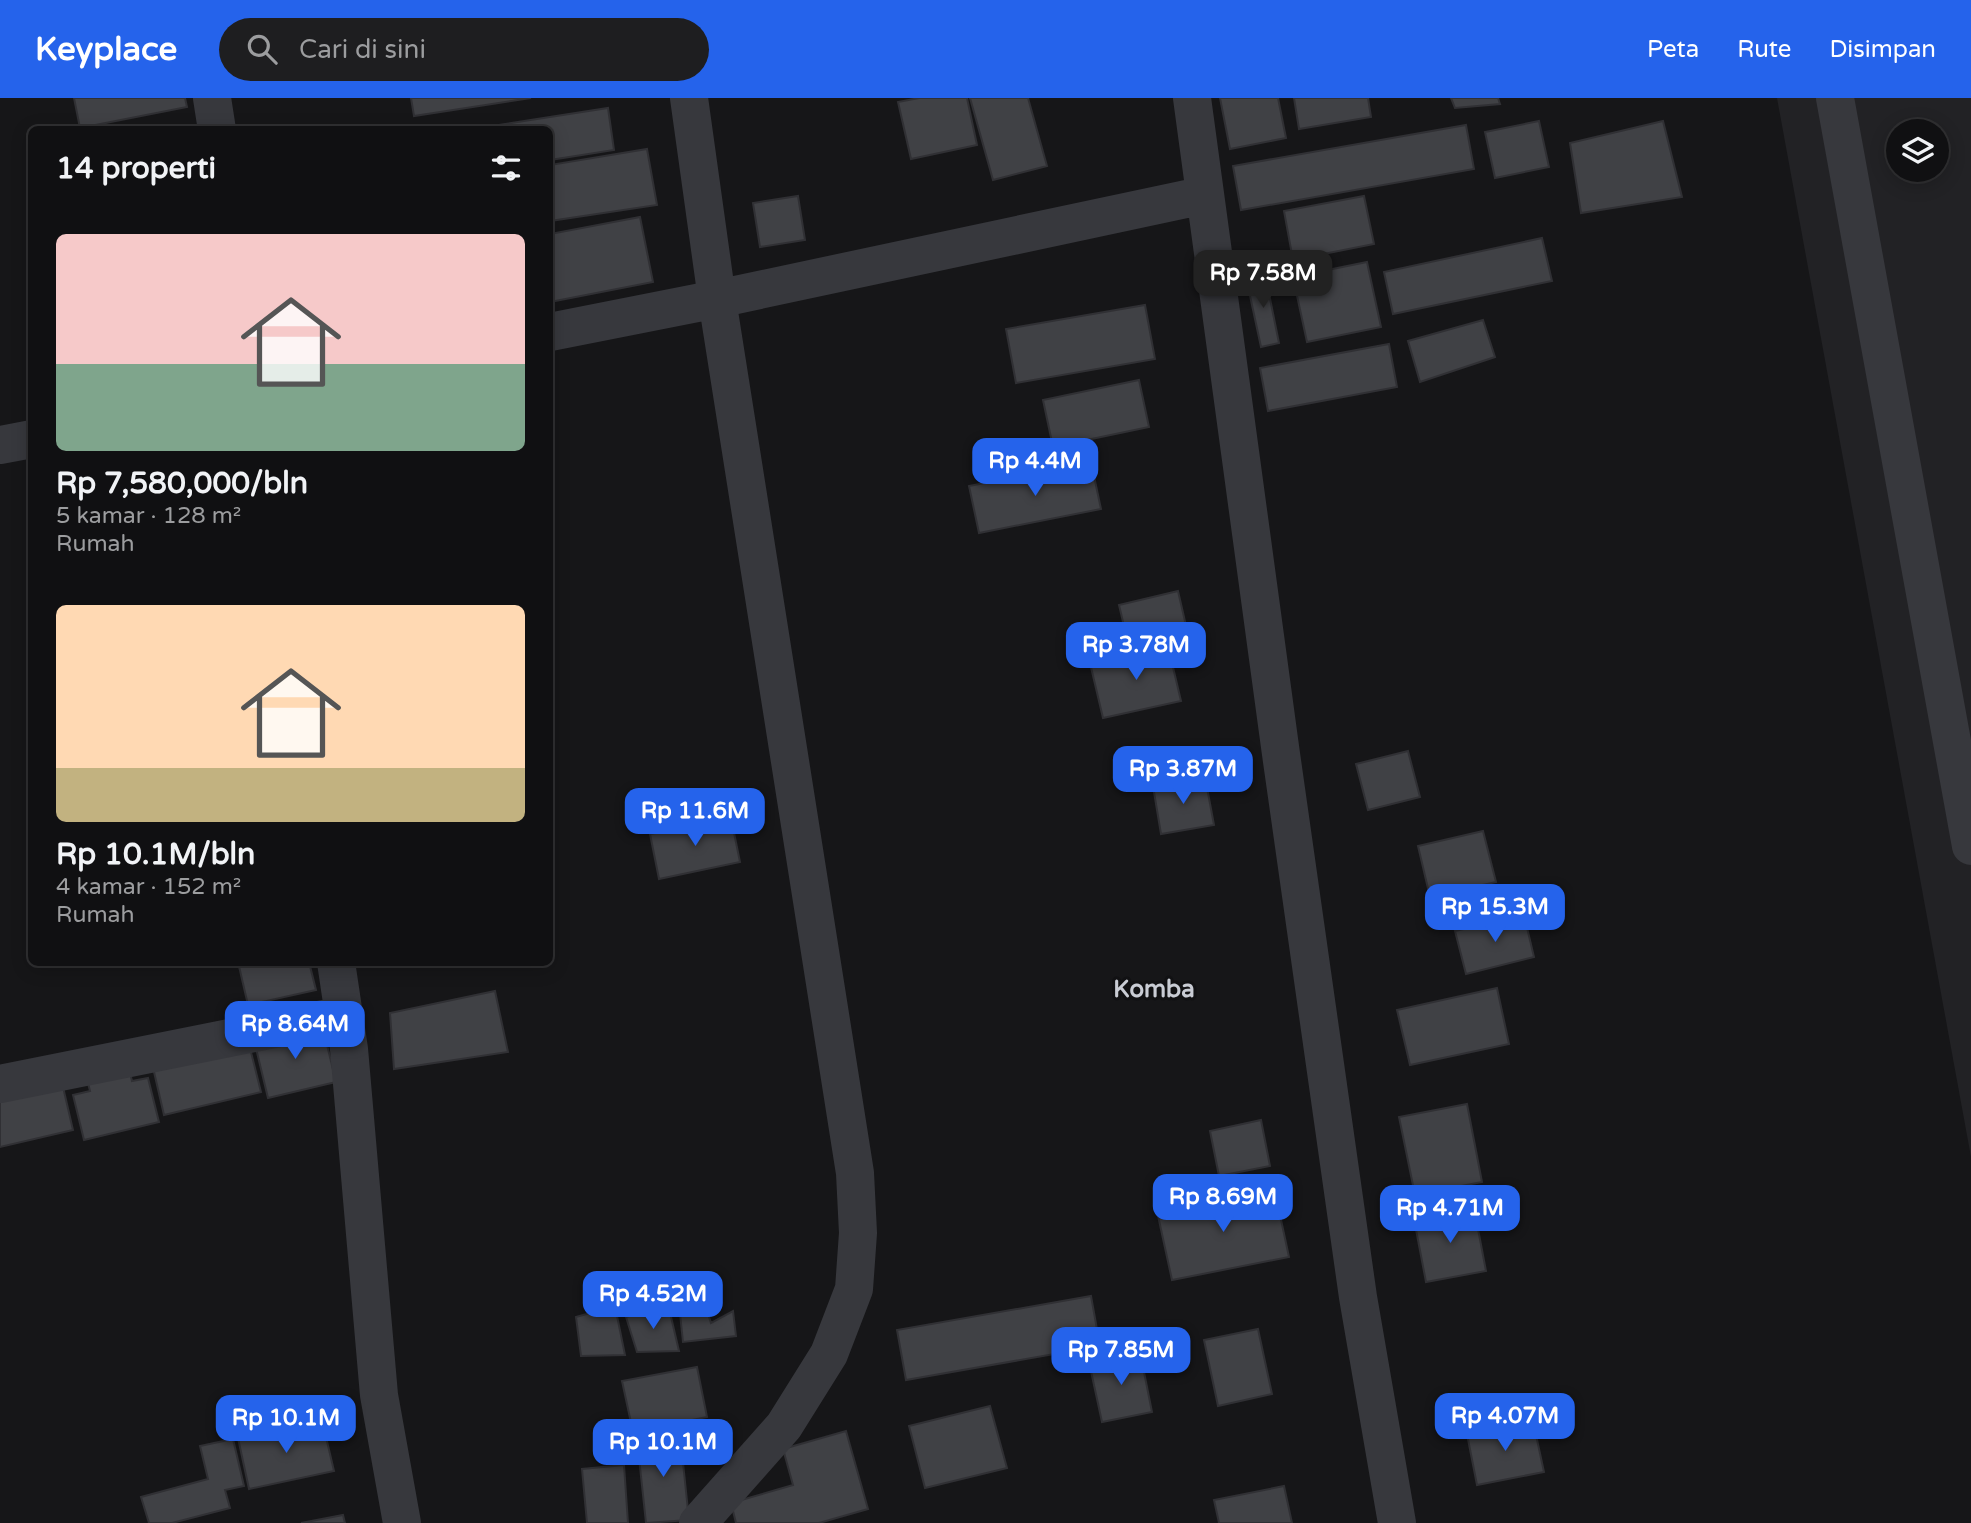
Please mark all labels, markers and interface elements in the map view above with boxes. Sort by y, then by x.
search box [219,18,709,81]
text: Keyplace [35,30,177,69]
icon: search [243,30,281,68]
text: Cari di sini [299,34,426,65]
text: Peta [1647,35,1699,64]
text: Rute [1737,35,1791,64]
text: Disimpan [1829,35,1936,64]
map controls [1886,119,1949,182]
button: layers [1886,119,1949,182]
icon: filters [487,149,525,187]
text: 14 properti [56,150,216,187]
pin: Rp 7.58M [1191,250,1335,310]
text: Rp 7.58M [1209,259,1317,287]
icon: home [228,279,354,405]
pin: Rp 4.4M [970,438,1100,498]
text: Rp 4.4M [988,447,1082,475]
text: Rp 7,580,000/bln [56,465,308,502]
text: 5 kamar · 128 m² [56,502,241,530]
text: Rumah [56,530,134,558]
pin: Rp 3.78M [1064,622,1208,682]
text: Rp 3.78M [1082,631,1190,659]
icon: home [228,650,354,776]
pin: Rp 3.87M [1111,746,1255,806]
text: Rp 3.87M [1129,755,1237,783]
pin: Rp 11.6M [623,788,767,848]
text: Rp 11.6M [641,797,749,825]
text: Rp 10.1M/bln [56,836,255,873]
text: 4 kamar · 152 m² [56,873,241,901]
pin: Rp 15.3M [1423,884,1567,944]
text: Rp 15.3M [1441,893,1549,921]
text: Rumah [56,901,134,929]
district label: Komba [1113,975,1195,1004]
pin: Rp 8.64M [223,1002,367,1061]
text: Rp 8.64M [241,1010,349,1038]
pin: Rp 8.69M [1151,1174,1295,1234]
text: Rp 8.69M [1169,1183,1277,1211]
pin: Rp 4.71M [1378,1186,1522,1245]
text: Rp 4.71M [1396,1194,1504,1222]
pin: Rp 4.52M [581,1272,725,1331]
text: Rp 4.52M [599,1280,707,1308]
pin: Rp 7.85M [1049,1328,1193,1387]
text: Rp 7.85M [1067,1336,1175,1364]
pin: Rp 4.07M [1433,1394,1577,1453]
pin: Rp 10.1M [214,1396,358,1455]
text: Rp 4.07M [1451,1402,1559,1430]
text: Rp 10.1M [232,1404,340,1432]
pin: Rp 10.1M [591,1420,735,1479]
text: Rp 10.1M [609,1428,717,1456]

